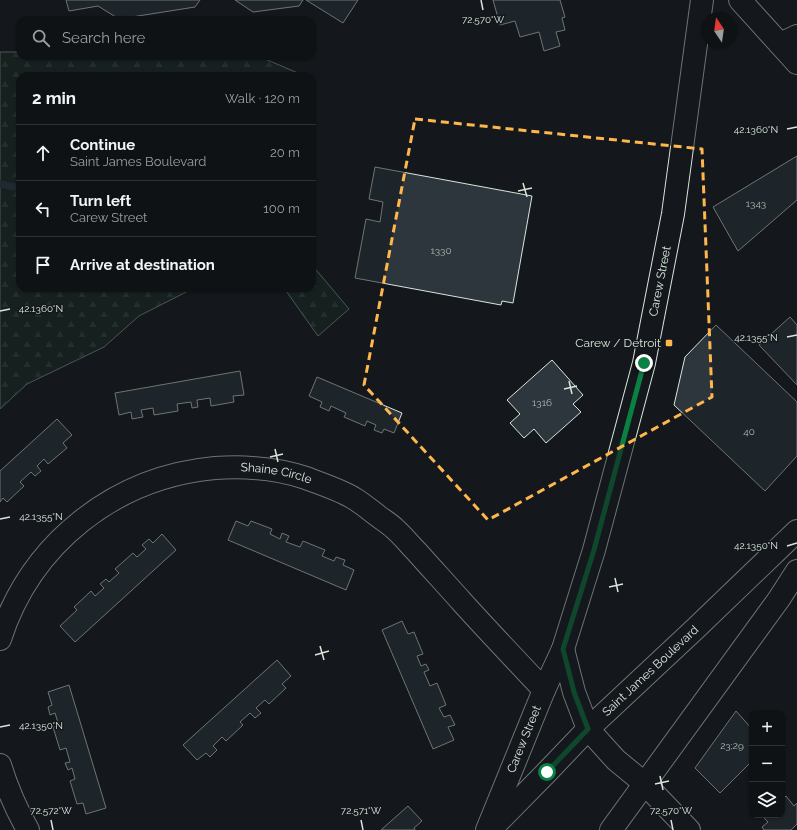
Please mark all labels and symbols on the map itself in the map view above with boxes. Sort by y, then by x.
north arrow [701,12,737,48]
text: 72.570°W [462,14,505,25]
text: 42.1360°N [734,124,778,135]
house number: 1343 [746,198,766,209]
house number: 1330 [430,245,452,256]
street label: Carew Street [646,245,674,318]
text: 42.1360°N [19,303,63,314]
text: 42.1355°N [734,332,778,343]
place label: Carew / Detroit [575,336,661,350]
marker: Carew / Detroit [664,338,674,348]
route end [635,354,653,372]
house number: 1316 [532,397,552,408]
house number: 40 [743,426,755,437]
street label: Shaine Circle [240,460,314,487]
text: 42.1355°N [19,511,63,522]
text: 42.1350°N [734,540,778,551]
street label: Saint James Boulevard [599,623,701,719]
street label: Carew Street [504,703,544,775]
text: 42.1350°N [19,720,63,731]
house number: 23;29 [720,740,744,751]
route start [538,763,556,781]
text: 72.572°W [30,805,72,816]
text: 72.571°W [341,805,382,816]
text: 72.570°W [650,805,693,816]

